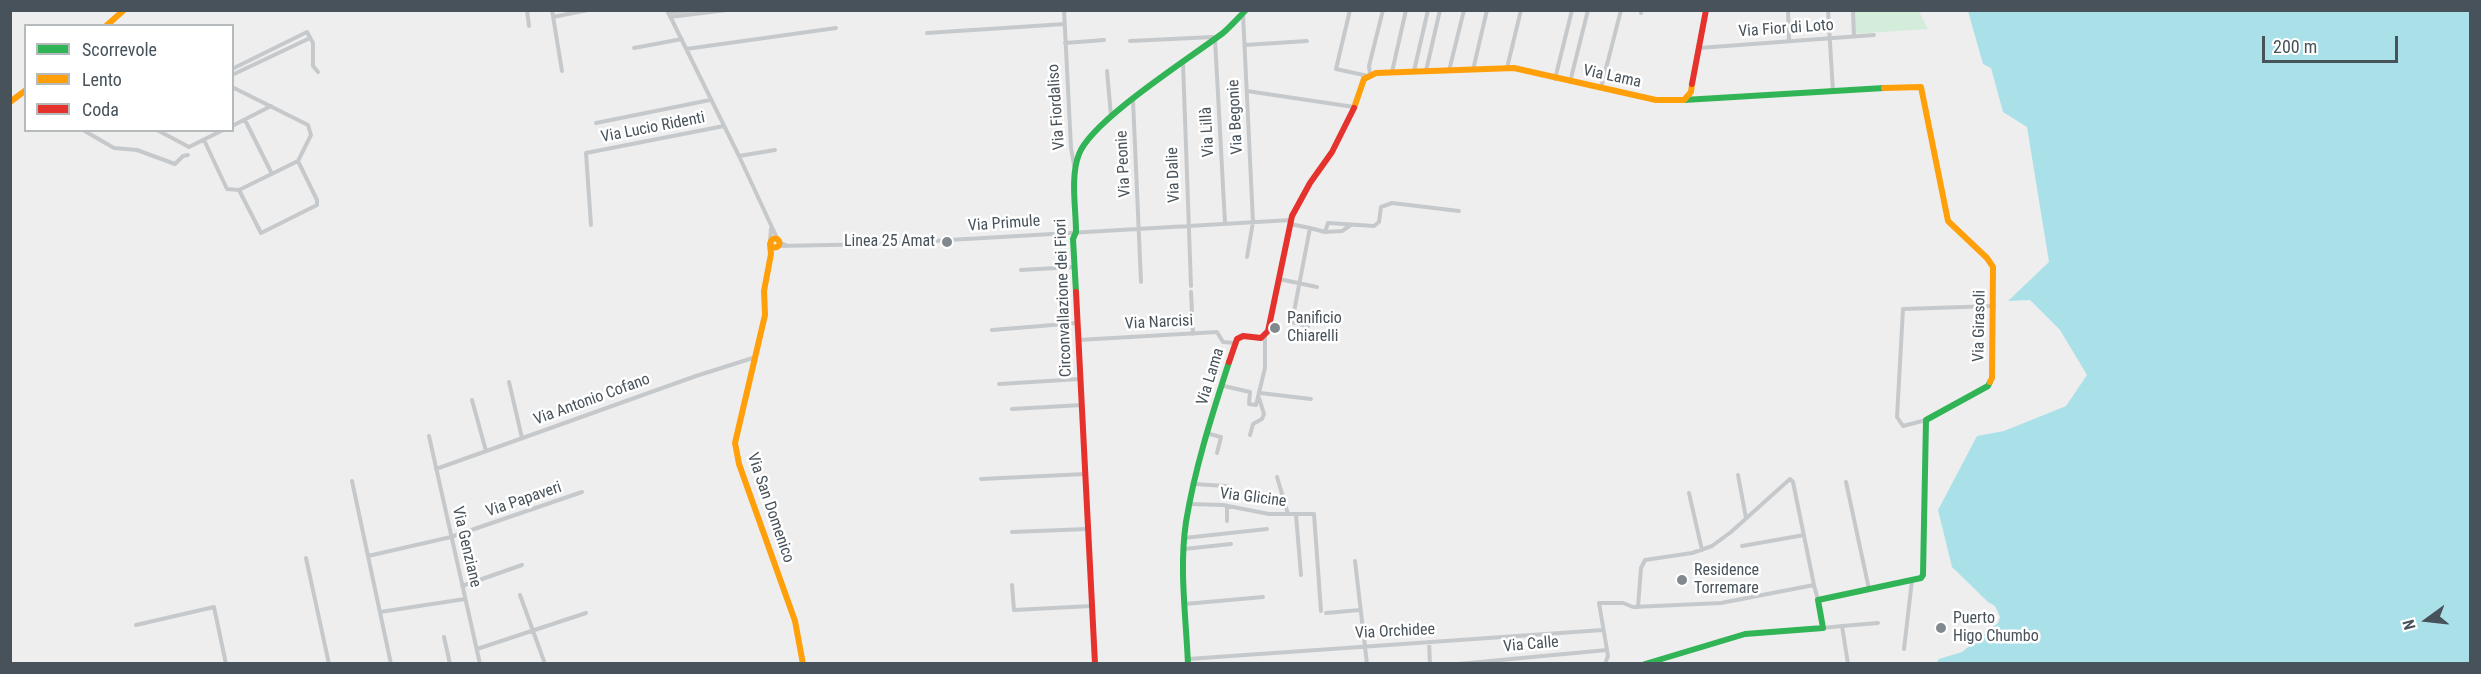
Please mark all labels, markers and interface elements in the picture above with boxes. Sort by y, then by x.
street label: Via Fior di Loto [1738,16,1834,42]
legend [24,24,234,132]
scale bar [2265,24,2402,62]
text: 200 m [2273,36,2317,57]
text: Scorrevole [82,39,157,60]
street label: Via Lama [1581,61,1643,93]
street label: Via Fiordaliso [1044,63,1070,151]
text: Lento [82,69,122,90]
street label: Via Begonie [1224,79,1248,155]
text: Coda [82,99,119,120]
street label: Via Lillà [1197,106,1219,158]
street label: Via Lucio Ridenti [599,109,707,147]
street label: Via Peonie [1113,130,1135,198]
street label: Via Dalie [1163,147,1185,203]
street label: Via Primule [967,212,1041,236]
street label: Circonvallazione dei Fiori [1052,219,1076,377]
place label: Linea 25 Amat [844,232,935,252]
marker: Linea 25 Amat [940,235,954,249]
street label: Via Girasoli [1970,290,1990,362]
place label: Panificio Chiarelli [1287,309,1342,347]
street label: Via Narcisi [1124,312,1194,334]
marker: Panificio Chiarelli [1268,321,1282,335]
street label: Via Lama [1193,346,1229,408]
street label: Via Antonio Cofano [531,370,653,430]
street label: Via San Domenico [742,451,798,565]
street label: Via Papaveri [484,478,564,522]
street label: Via Glicine [1219,484,1287,512]
street label: Via Genziane [447,505,485,589]
place label: Residence Torremare [1694,561,1759,599]
marker: Residence Torremare [1675,573,1689,587]
north arrow [2397,590,2457,650]
place label: Puerto Higo Chumbo [1953,609,2039,647]
text: N [2399,618,2420,632]
street label: Via Orchidee [1355,620,1435,644]
marker: Puerto Higo Chumbo [1934,621,1948,635]
street label: Via Calle [1502,633,1560,657]

